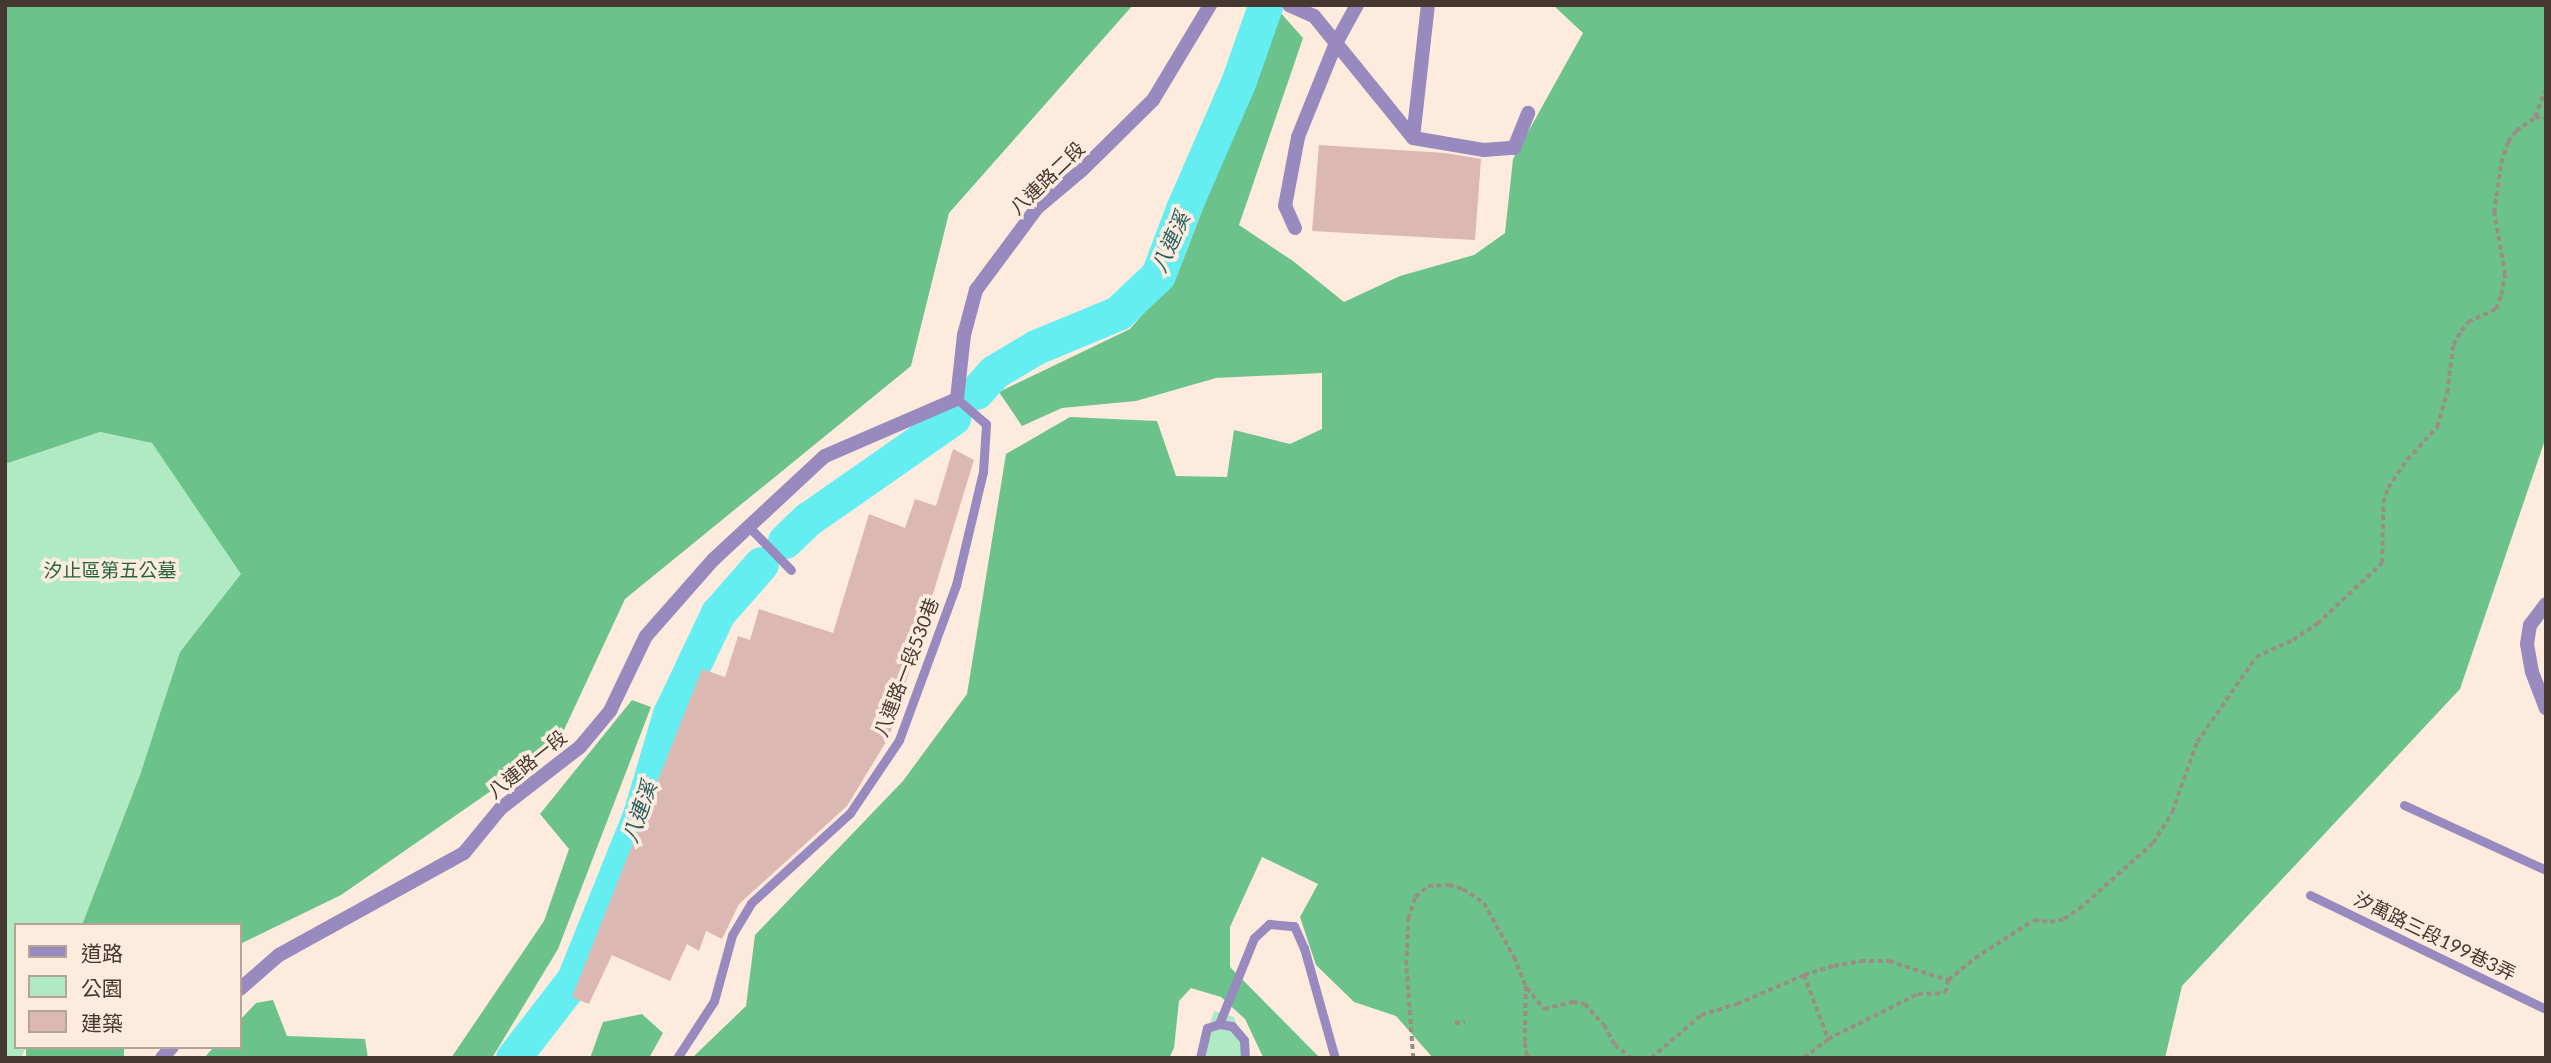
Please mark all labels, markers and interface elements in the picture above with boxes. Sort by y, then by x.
street label: 八連路二段 [1005,137,1089,219]
water label: 八連溪 [1146,208,1194,276]
park label: 汐止區第五公墓 [44,559,176,581]
street label: 八連路一段530巷 [869,594,943,740]
street label: 八連路一段 [483,725,571,803]
water label: 八連溪 [617,778,661,846]
street label: 汐萬路三段199巷3弄 [2350,887,2520,985]
legend [14,923,242,1049]
text: 道路 [81,940,123,965]
text: 公園 [81,975,123,1000]
text: 建築 [81,1010,123,1035]

